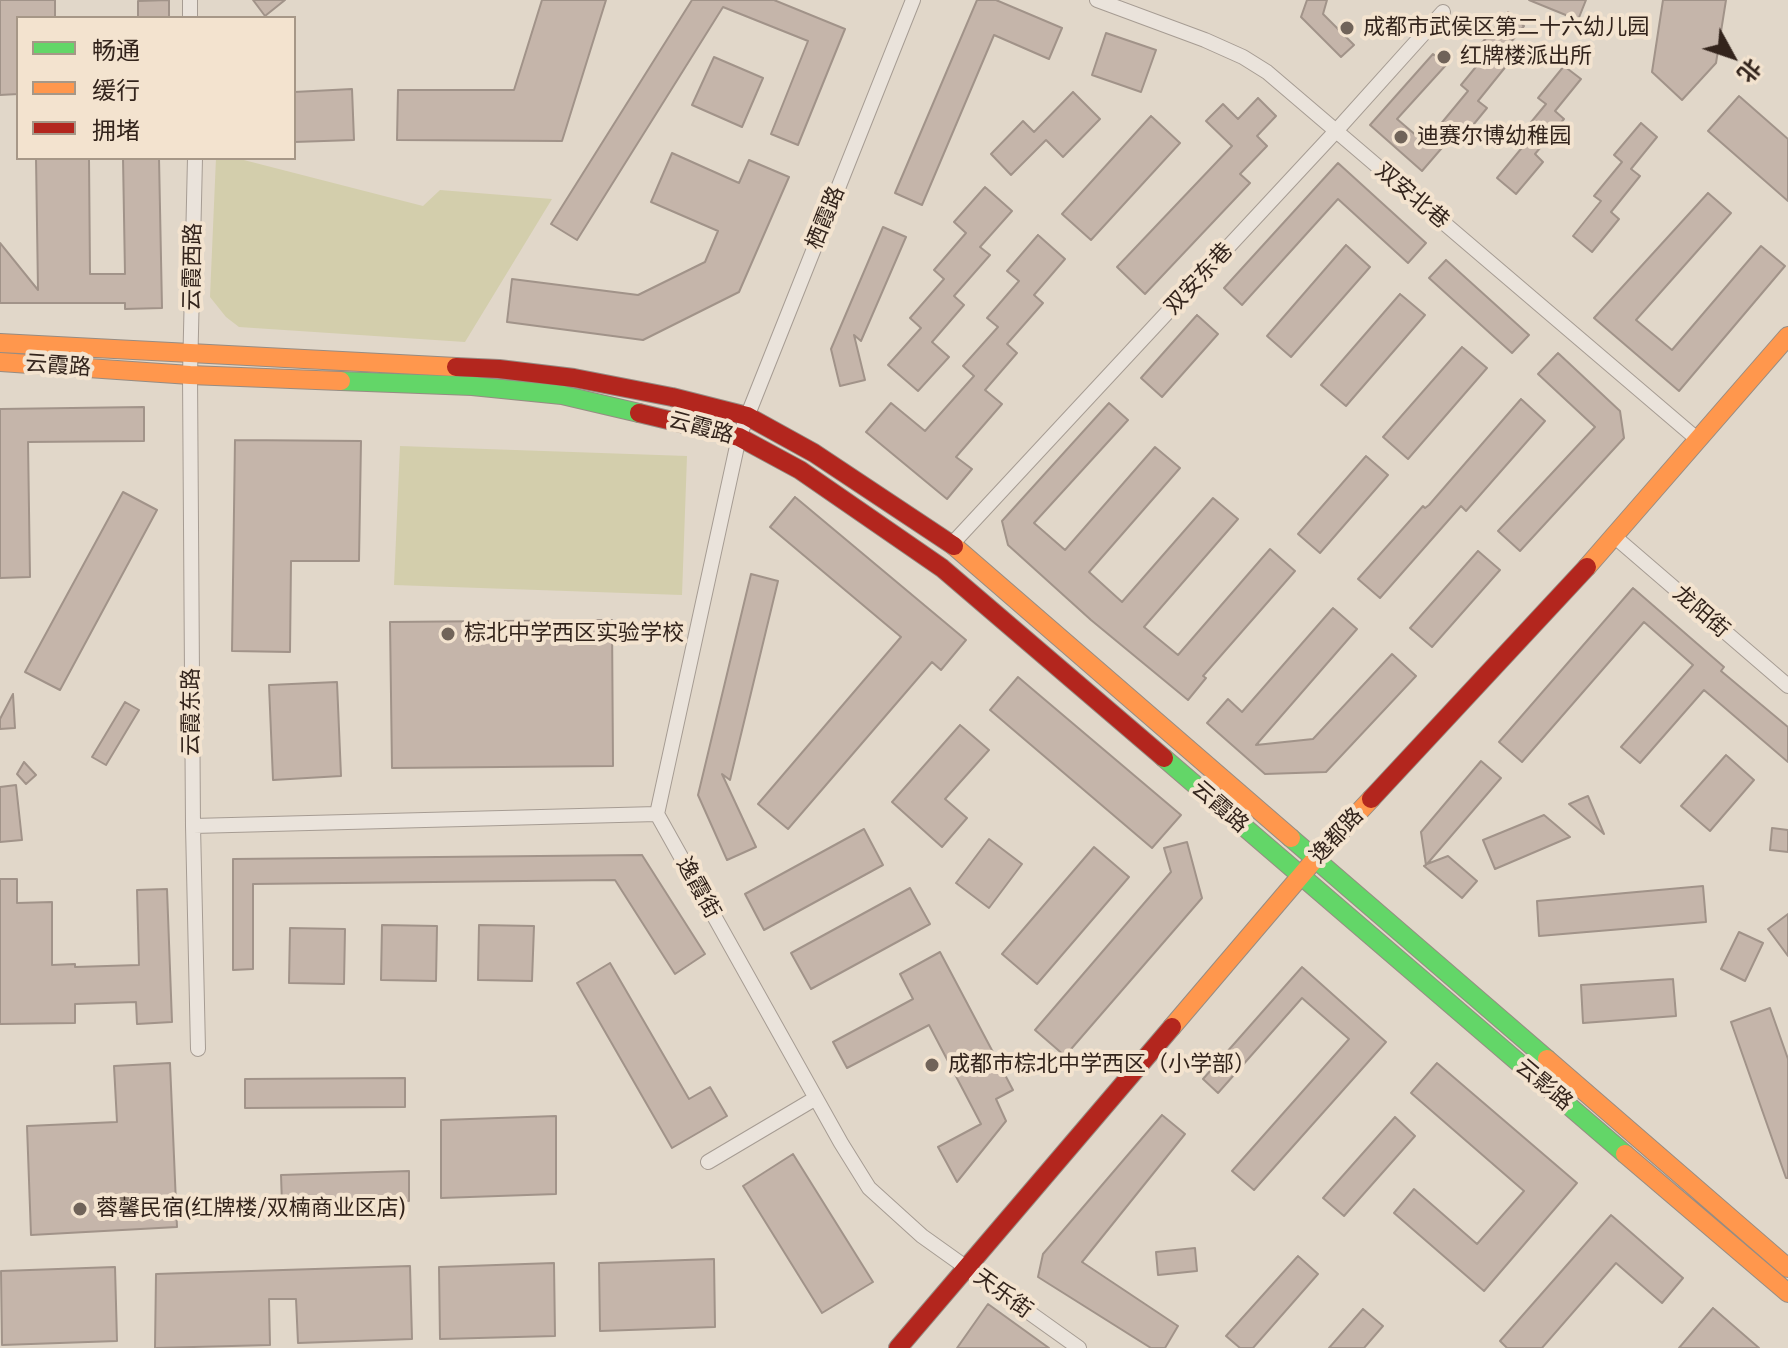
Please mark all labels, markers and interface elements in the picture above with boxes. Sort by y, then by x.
place label: 成都市武侯区第二十六幼儿园 [1363,15,1649,41]
legend [16,16,296,160]
north arrow [1692,16,1772,96]
marker: 成都市武侯区第二十六幼儿园 [1338,19,1356,37]
text: 畅通 [92,31,140,66]
place label: 红牌楼派出所 [1460,44,1592,70]
marker: 红牌楼派出所 [1435,48,1453,66]
text: 北 [1731,53,1770,91]
text: 缓行 [92,71,140,106]
text: 拥堵 [92,111,140,146]
place label: 迪赛尔博幼稚园 [1417,124,1571,150]
marker: 迪赛尔博幼稚园 [1392,128,1410,146]
street label: 双安北巷 [1370,158,1454,234]
street label: 栖霞路 [801,182,851,254]
street label: 云霞西路 [179,223,207,311]
street label: 双安东巷 [1159,238,1239,320]
street label: 云霞路 [24,351,92,381]
street label: 云霞路 [666,407,736,449]
street label: 龙阳街 [1667,580,1735,644]
place label: 棕北中学西区实验学校 [464,621,684,647]
marker: 棕北中学西区实验学校 [439,625,457,643]
street label: 云霞东路 [179,668,205,756]
street label: 云霞路 [1186,775,1254,839]
street label: 逸都路 [1305,803,1369,869]
street label: 逸霞街 [670,853,726,923]
place label: 成都市棕北中学西区（小学部） [948,1052,1256,1078]
street label: 云影路 [1510,1054,1578,1116]
marker: 成都市棕北中学西区（小学部） [923,1056,941,1074]
place label: 蓉馨民宿(红牌楼/双楠商业区店) [96,1196,406,1222]
marker: 蓉馨民宿(红牌楼/双楠商业区店) [71,1200,89,1218]
street label: 天乐街 [969,1264,1037,1324]

